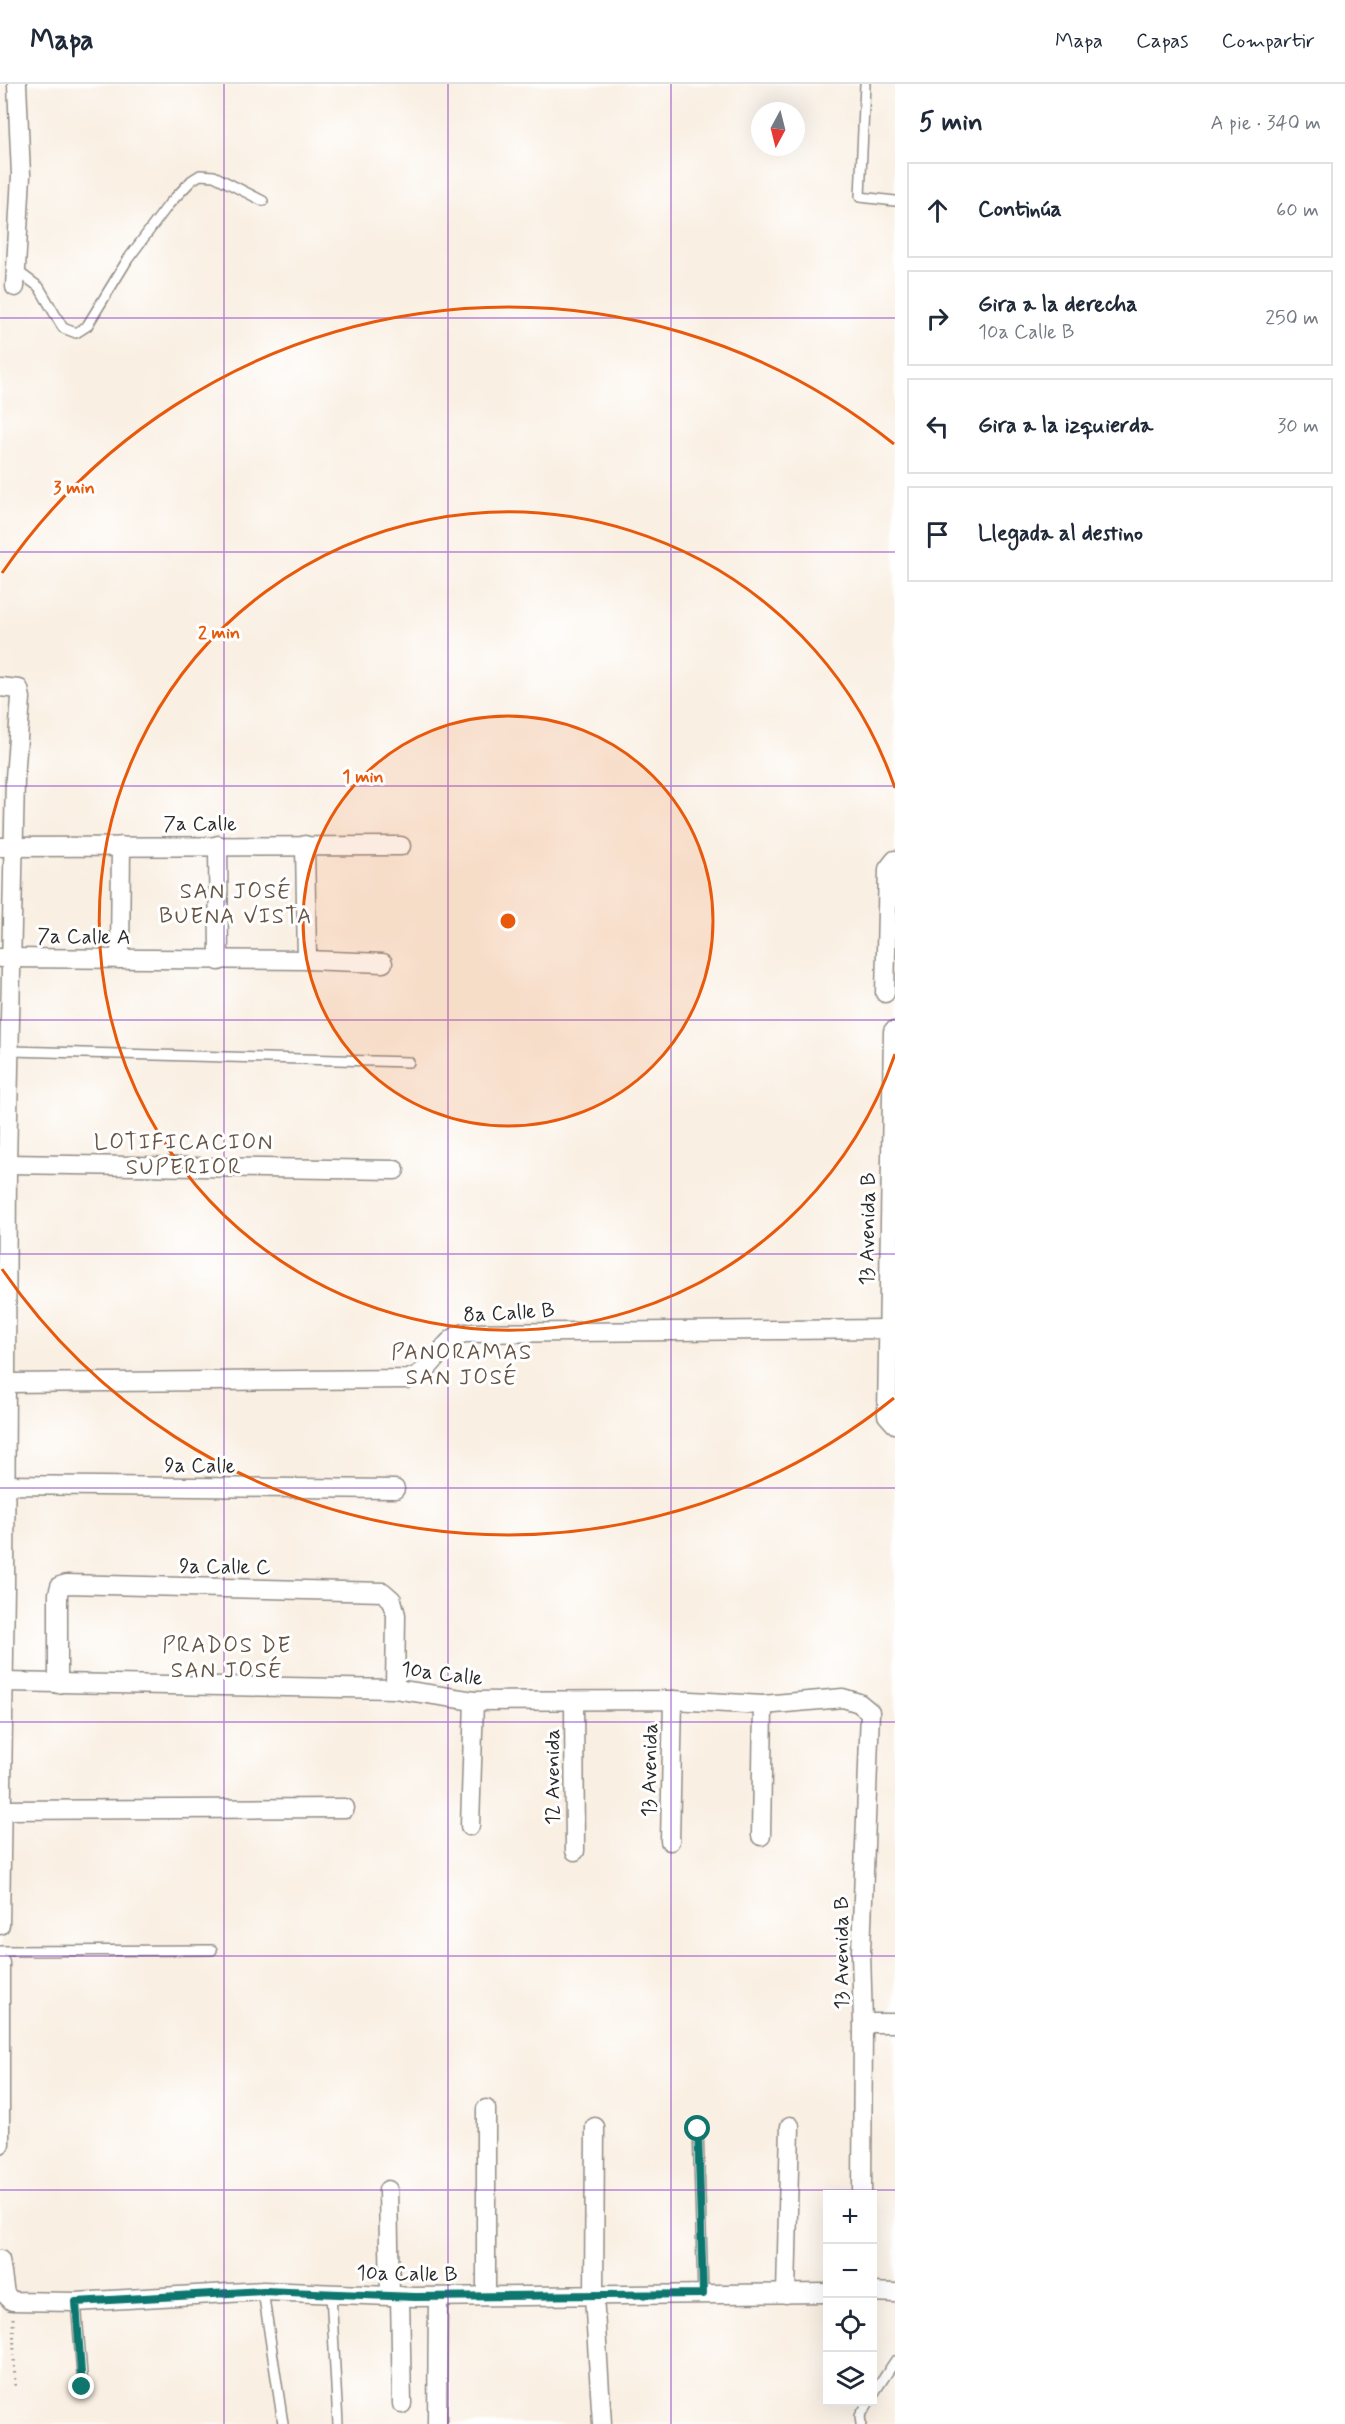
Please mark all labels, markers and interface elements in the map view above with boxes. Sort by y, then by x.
text: Mapa [30,23,94,60]
text: Mapa [1055,27,1103,55]
text: Capas [1136,27,1189,55]
text: Compartir [1222,27,1315,55]
north arrow [751,102,805,156]
text: 5 min [919,106,983,140]
text: A pie · 340 m [1210,110,1321,137]
icon: ahead [921,194,954,227]
text: Continúa [978,196,1062,224]
text: 60 m [1276,197,1319,224]
text: Gira a la derecha [978,291,1138,319]
icon: right [921,302,954,335]
text: 250 m [1265,305,1319,332]
text: 10a Calle B [978,319,1074,346]
icon: left [921,410,954,443]
text: Gira a la izquierda [978,412,1153,440]
text: 30 m [1277,413,1319,440]
text: 3 min [53,476,95,500]
icon: arrive [921,518,954,551]
text: Llegada al destino [978,520,1143,548]
text: 2 min [198,621,240,645]
text: 1 min [342,765,384,789]
street label: 7a Calle [163,810,237,838]
district label: SAN JOSÉ BUENA VISTA [159,877,313,931]
centre of rings [498,911,518,931]
street label: 7a Calle A [37,922,131,952]
district label: LOTIFICACION SUPERIOR [94,1129,274,1182]
street label: 13 Avenida B [853,1172,883,1286]
street label: 8a Calle B [463,1297,556,1329]
district label: PANORAMAS SAN JOSÉ [391,1339,533,1392]
street label: 9a Calle [164,1451,236,1481]
street label: 9a Calle C [179,1552,271,1582]
district label: PRADOS DE SAN JOSÉ [162,1632,292,1685]
street label: 10a Calle [399,1655,485,1693]
street label: 13 Avenida [635,1723,665,1817]
street label: 12 Avenida [539,1729,567,1825]
street label: 13 Avenida B [828,1896,856,2010]
route start [684,2115,710,2141]
map controls [823,2190,877,2406]
button: + [823,2190,877,2244]
button: − [823,2244,877,2298]
street label: 10a Calle B [356,2259,458,2289]
button: locate [823,2298,877,2352]
button: layers [823,2352,877,2406]
route end [68,2373,94,2399]

